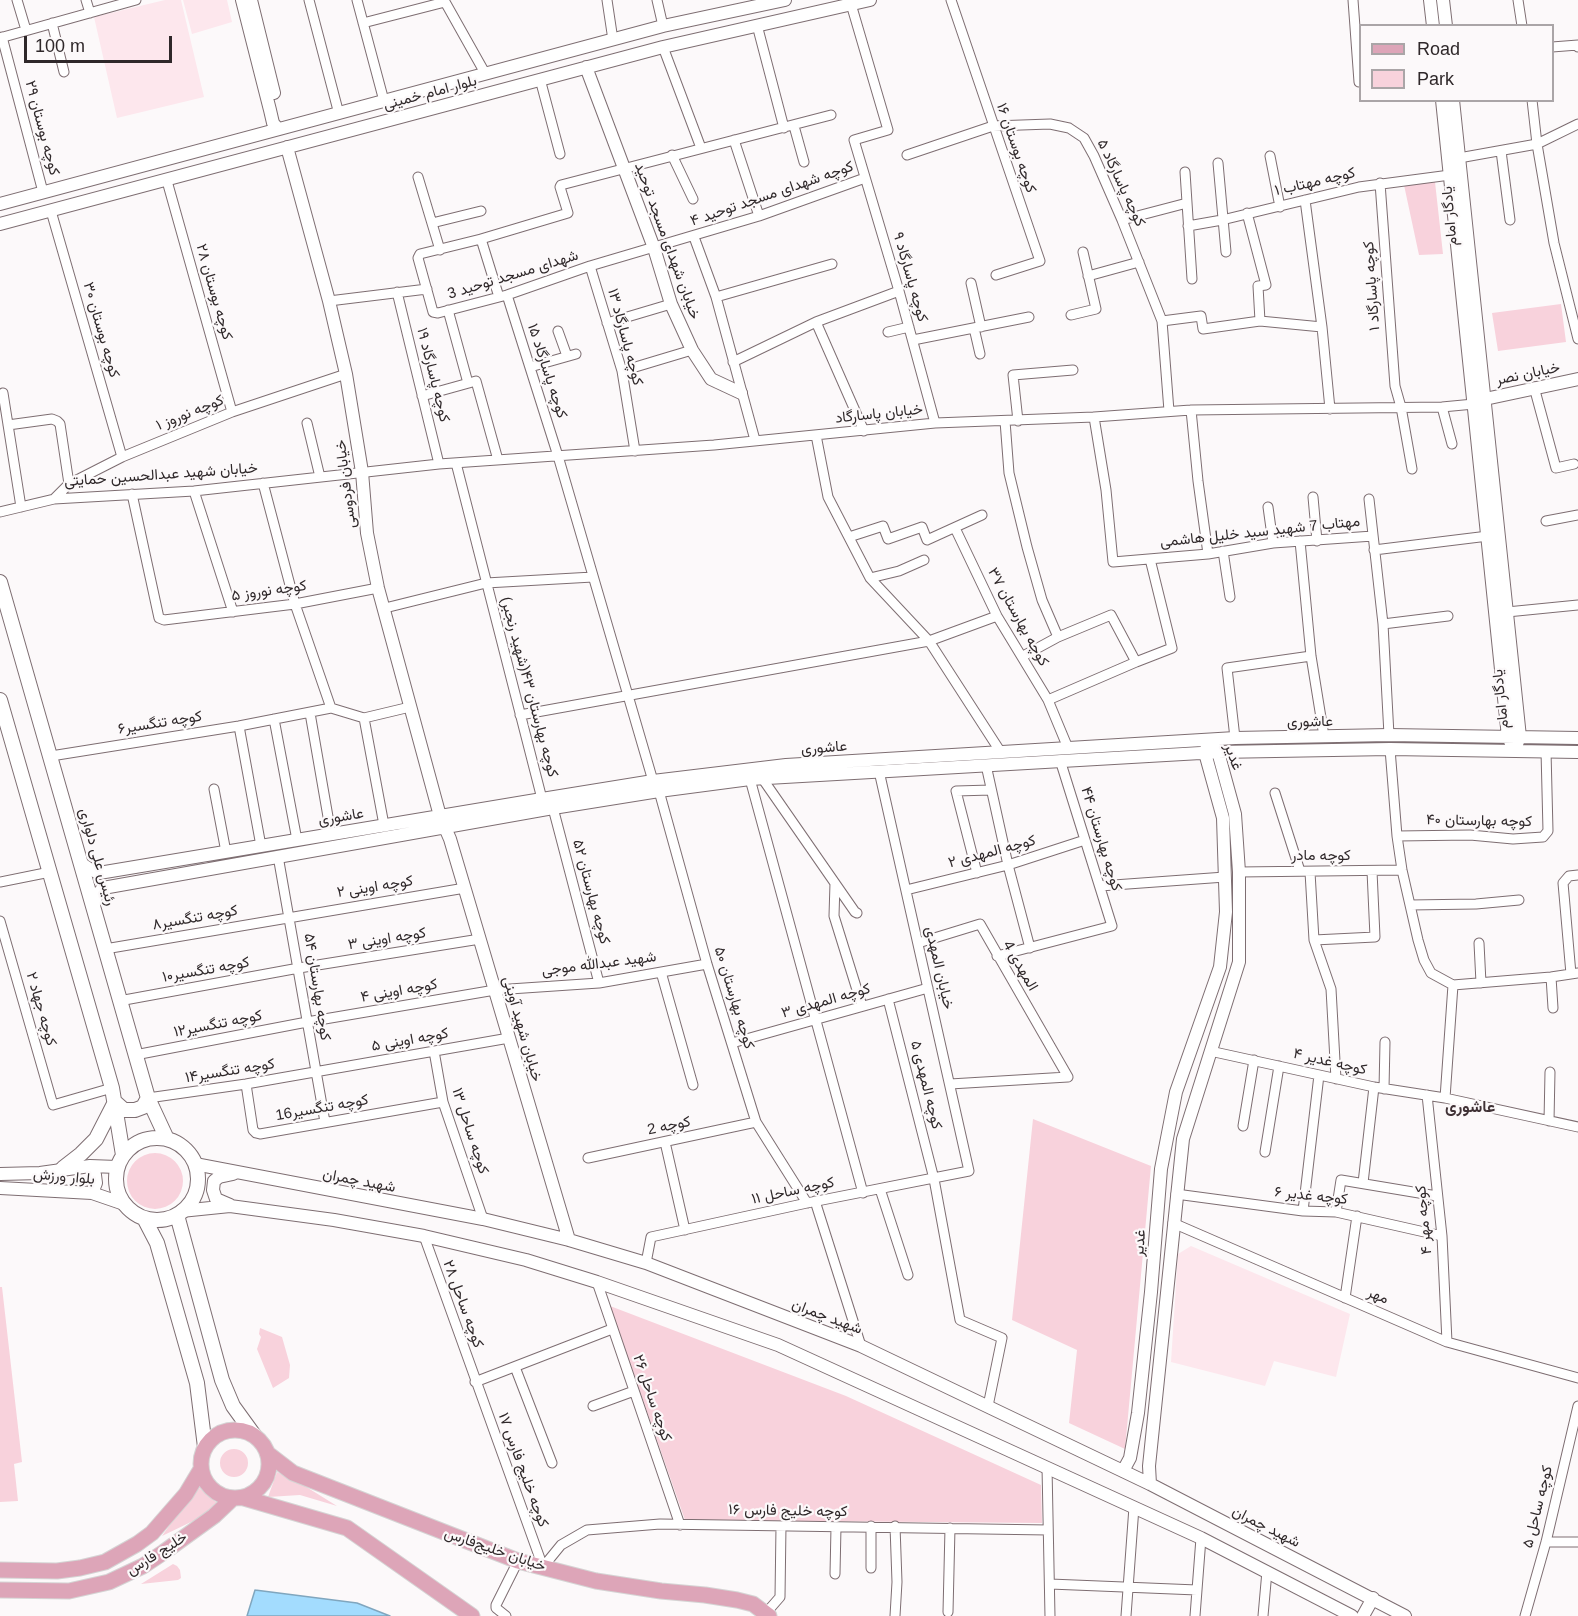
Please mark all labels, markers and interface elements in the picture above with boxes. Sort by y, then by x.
scale bar [27,24,176,62]
legend [1359,24,1554,102]
text: 100 m [35,36,85,56]
text: Road [1417,39,1460,59]
text: Park [1417,69,1454,89]
street label: بلوار امام خمینی [381,72,479,114]
street label: کوچه بوستان ۲۹ [21,79,63,177]
street label: کوچه بوستان ۱۶ [992,101,1040,195]
street label: کوچه پاسارگاد ۵ [1093,137,1149,229]
street label: کوچه شهدای مسجد توحید ۴ [688,158,856,230]
street label: خیابان شهدای مسجد توحید [630,160,704,322]
street label: کوچه مهتاب ۱ [1273,164,1357,200]
street label: یادگار امام [1438,185,1462,247]
street label: کوچه پاسارگاد ۹ [889,230,931,324]
street label: کوچه پاسارگاد ۱ [1360,241,1384,331]
street label: کوچه بوستان ۲۸ [192,242,236,342]
street label: شهدای مسجد توحید 3 [445,247,581,303]
street label: کوچه بوستان ۳۰ [79,280,123,380]
street label: کوچه پاسارگاد ۱۳ [603,287,647,387]
street label: کوچه پاسارگاد ۱۵ [523,321,571,421]
street label: کوچه پاسارگاد ۱۹ [413,326,453,424]
street label: خیابان نصر [1494,358,1562,390]
street label: کوچه نوروز ۱ [153,391,227,435]
street label: خیابان پاسارگاد [834,400,924,428]
street label: خیابان فردوسی [332,439,360,529]
street label: خیابان شهید عبدالحسین حمایتی [64,459,258,491]
street label: مهتاب 7 شهید سید خلیل هاشمی [1159,513,1361,551]
street label: کوچه بهارستان ۳۷ [984,565,1052,669]
street label: کوچه نوروز ۵ [230,577,308,605]
street label: کوچه بهارستان ۴۳(شهید رنجبر) [496,595,562,779]
street label: یادگار امام [1489,668,1513,730]
street label: کوچه تنگسیر۶ [117,707,203,739]
street label: عاشوری [1287,713,1333,731]
street label: عاشوری [800,737,848,759]
street label: غدیر [1220,741,1246,773]
street label: کوچه بهارستان ۴۴ [1077,785,1125,893]
street label: عاشوری [317,805,365,829]
street label: رئیس علی دلواری [74,806,120,908]
street label: کوچه بهارستان ۴۰ [1426,811,1532,831]
street label: کوچه المهدی ۲ [946,832,1038,872]
street label: کوچه بهارستان ۵۲ [568,838,614,946]
street label: کوچه مادر [1291,847,1351,865]
street label: کوچه اوینی ۲ [336,872,414,902]
street label: کوچه تنگسیر۸ [151,902,239,934]
street label: کوچه اوینی ۳ [347,924,427,954]
street label: خیابان المهدی [921,925,957,1011]
street label: کوچه بهارستان ۵۴ [300,932,334,1042]
street label: المهدی 4 [998,938,1042,994]
street label: کوچه بهارستان ۵۰ [710,945,758,1051]
street label: شهید عبدالله موجی [541,948,657,980]
street label: کوچه تنگسیر۱۰ [161,953,251,987]
street label: کوچه جهاد ۲ [22,970,60,1048]
street label: خیابان شهید آوینی [498,974,546,1084]
street label: کوچه اوینی ۴ [359,975,439,1007]
street label: کوچه المهدی ۳ [779,980,873,1022]
street label: کوچه تنگسیر۱۲ [172,1007,264,1041]
street label: کوچه اوینی ۵ [370,1024,450,1056]
street label: کوچه المهدی ۵ [906,1039,946,1131]
street label: کوچه غدیر ۴ [1292,1045,1368,1079]
street label: کوچه تنگسیر۱۴ [184,1055,276,1087]
street label: کوچه ساحل ۱۳ [448,1086,492,1176]
street label: کوچه تنگسیر16 [274,1091,370,1125]
district label: عاشوری [1445,1098,1495,1118]
street label: کوچه 2 [646,1113,692,1139]
street label: بلوار ورزش [32,1165,96,1189]
street label: شهید چمران [321,1165,397,1197]
street label: کوچه ساحل ۱۱ [750,1173,836,1209]
street label: کوچه غدیر ۶ [1273,1183,1349,1209]
street label: کوچه مهر ۴ [1412,1185,1436,1255]
street label: غدیر [1130,1229,1150,1257]
street label: کوچه ساحل ۲۸ [439,1258,487,1350]
street label: مهر [1365,1284,1391,1308]
street label: شهید چمران [789,1295,865,1339]
street label: کوچه ساحل ۲۶ [629,1352,675,1444]
street label: کوچه خلیج فارس ۱۷ [494,1410,552,1530]
street label: کوچه ساحل ۵ [1519,1464,1557,1550]
street label: کوچه خلیج فارس ۱۶ [728,1501,848,1521]
street label: شهید چمران [1229,1502,1303,1552]
street label: خیابان خلیج‌فارس [442,1524,548,1576]
street label: خلیج فارس [123,1528,191,1580]

